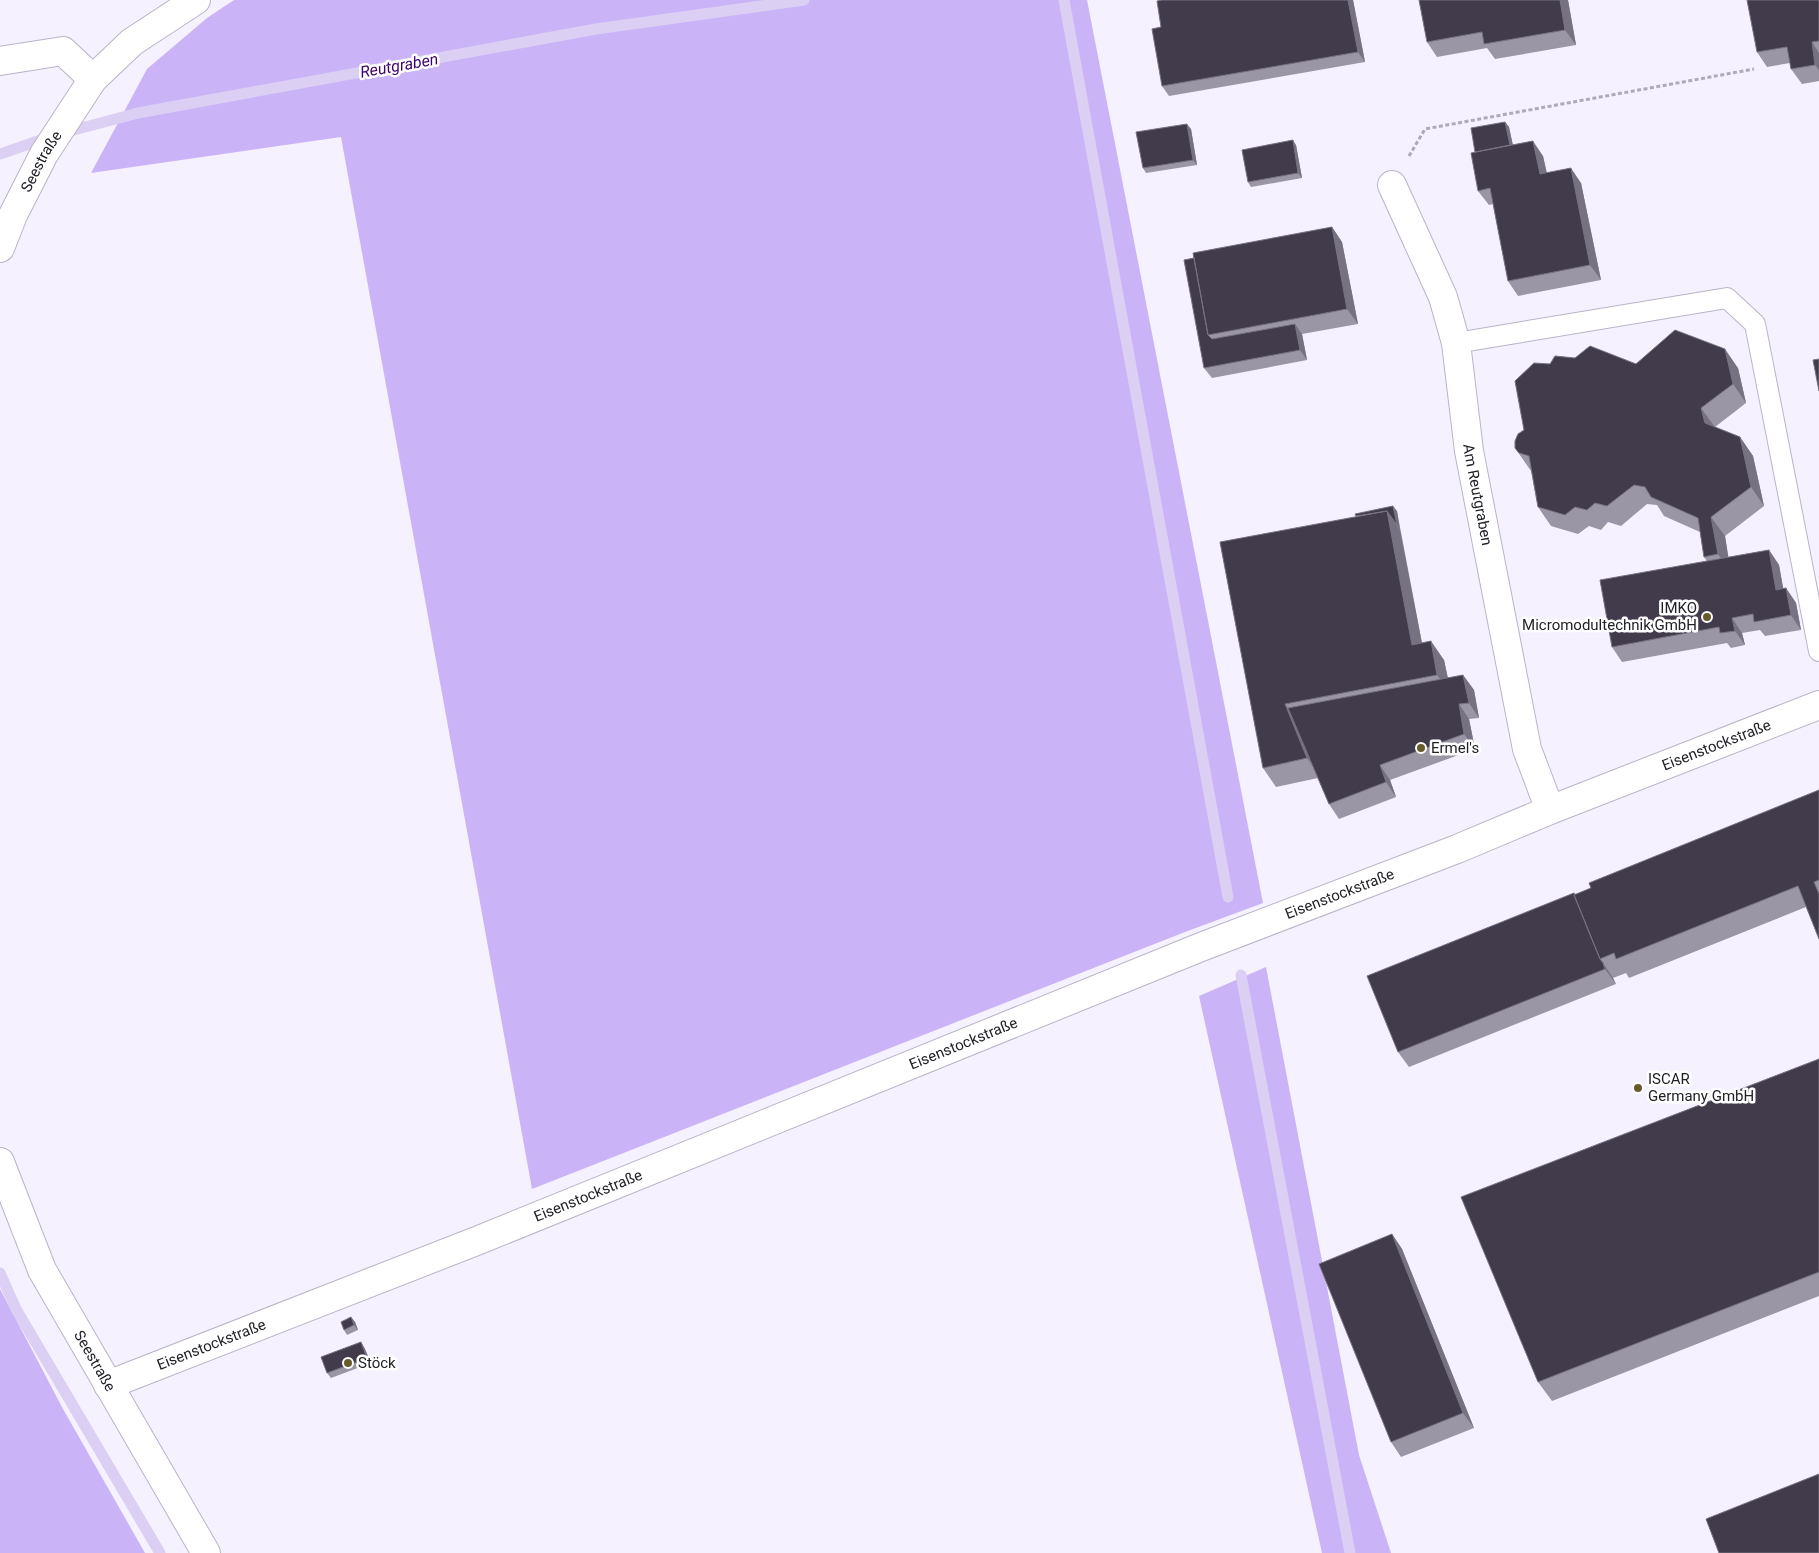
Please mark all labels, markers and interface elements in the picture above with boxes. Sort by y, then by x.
water label: Reutgraben [359,49,440,82]
street label: Seestraße [17,127,66,195]
street label: Am Reutgraben [1459,443,1496,547]
place label: IMKO Micromodultechnik GmbH [1522,599,1697,634]
marker: IMKO Micromodultechnik GmbH [1701,611,1713,623]
street label: Eisenstockstraße [1659,716,1773,774]
place label: Ermel's [1431,739,1479,757]
marker: Ermel's [1415,742,1427,754]
street label: Eisenstockstraße [1283,865,1397,923]
street label: Eisenstockstraße [907,1013,1020,1073]
place label: ISCAR Germany GmbH [1648,1070,1754,1105]
marker: ISCAR Germany GmbH [1632,1082,1644,1094]
street label: Eisenstockstraße [531,1166,645,1226]
street label: Eisenstockstraße [154,1315,268,1374]
street label: Seestraße [70,1327,119,1395]
place label: Stöck [358,1354,396,1372]
marker: Stöck [342,1357,354,1369]

